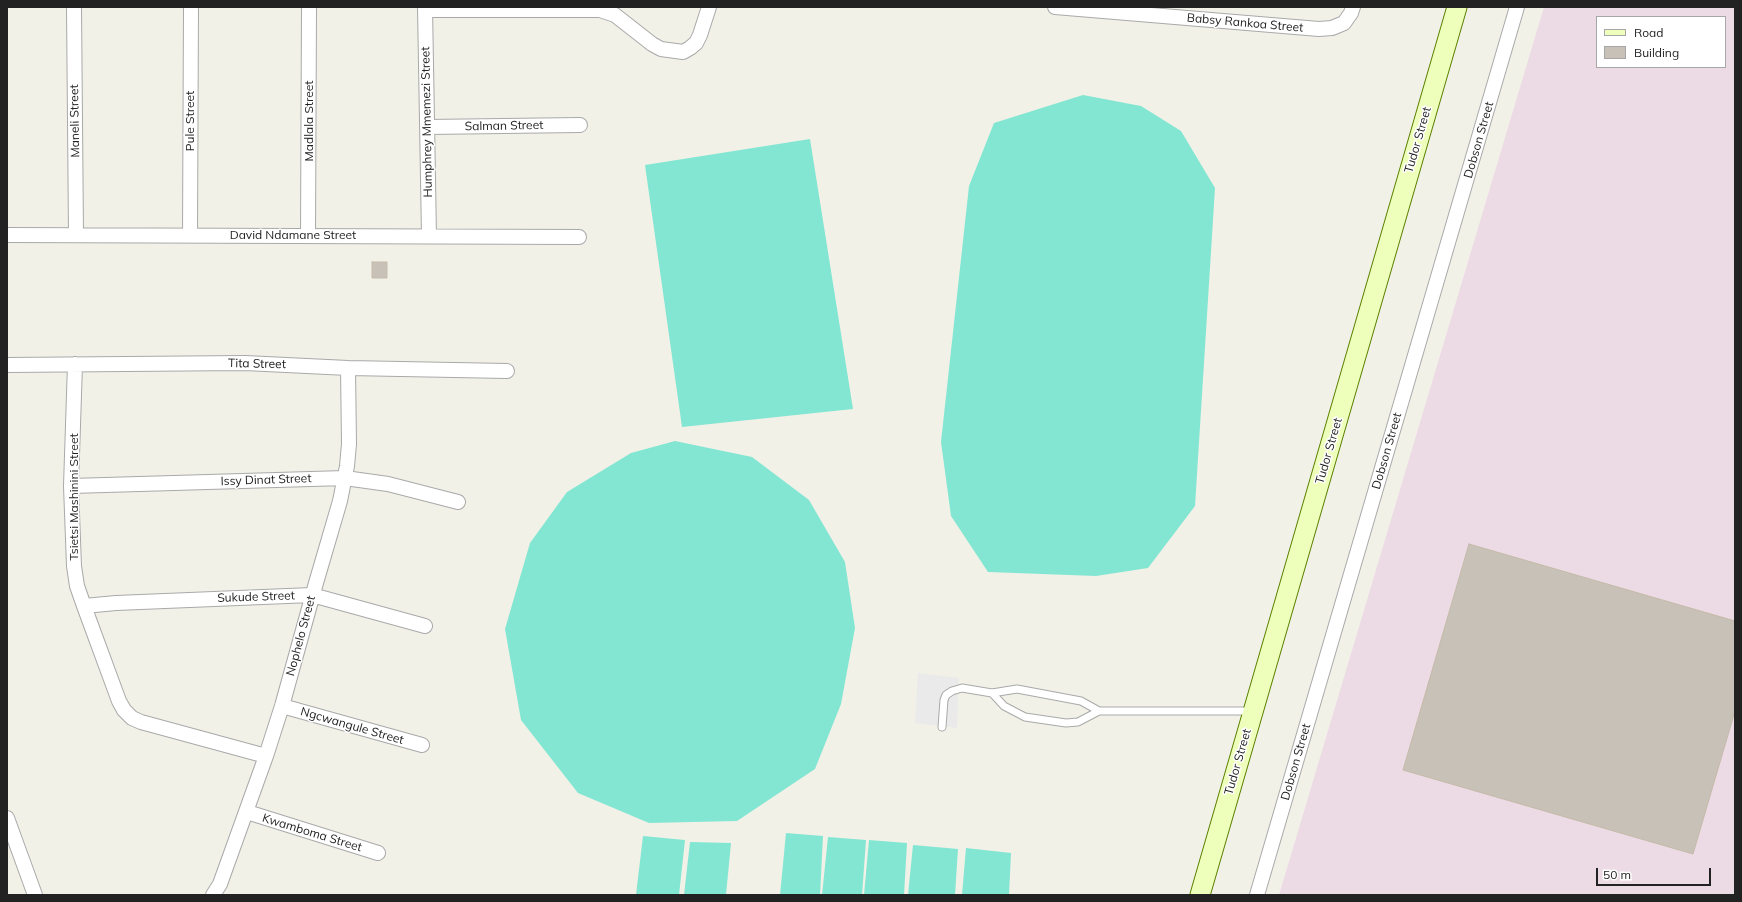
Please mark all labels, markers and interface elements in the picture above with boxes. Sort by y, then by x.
street label: Babsy Rankoa Street [1186,11,1304,35]
legend [1596,16,1726,68]
text: Road [1634,25,1663,40]
text: Building [1634,45,1679,60]
street label: Humphrey Mmemezi Street [418,46,436,198]
street label: Madlala Street [302,80,316,162]
street label: Maneli Street [67,84,83,158]
street label: Pule Street [183,91,197,151]
street label: Dobson Street [1461,100,1497,180]
street label: Tudor Street [1402,105,1434,175]
street label: Salman Street [465,118,543,134]
street label: David Ndamane Street [230,228,356,242]
street label: Tita Street [228,356,286,372]
street label: Dobson Street [1369,411,1405,491]
street label: Tudor Street [1313,416,1345,486]
street label: Tsietsi Mashinini Street [67,433,81,561]
street label: Issy Dinat Street [220,471,312,489]
street label: Sukude Street [217,588,295,606]
street label: Nophelo Street [283,594,319,678]
street label: Ngcwangule Street [299,704,405,748]
street label: Dobson Street [1278,722,1314,802]
street label: Tudor Street [1222,727,1254,797]
street label: Kwamboma Street [260,811,364,855]
scale bar [1598,860,1713,886]
text: 50 m [1603,867,1631,882]

